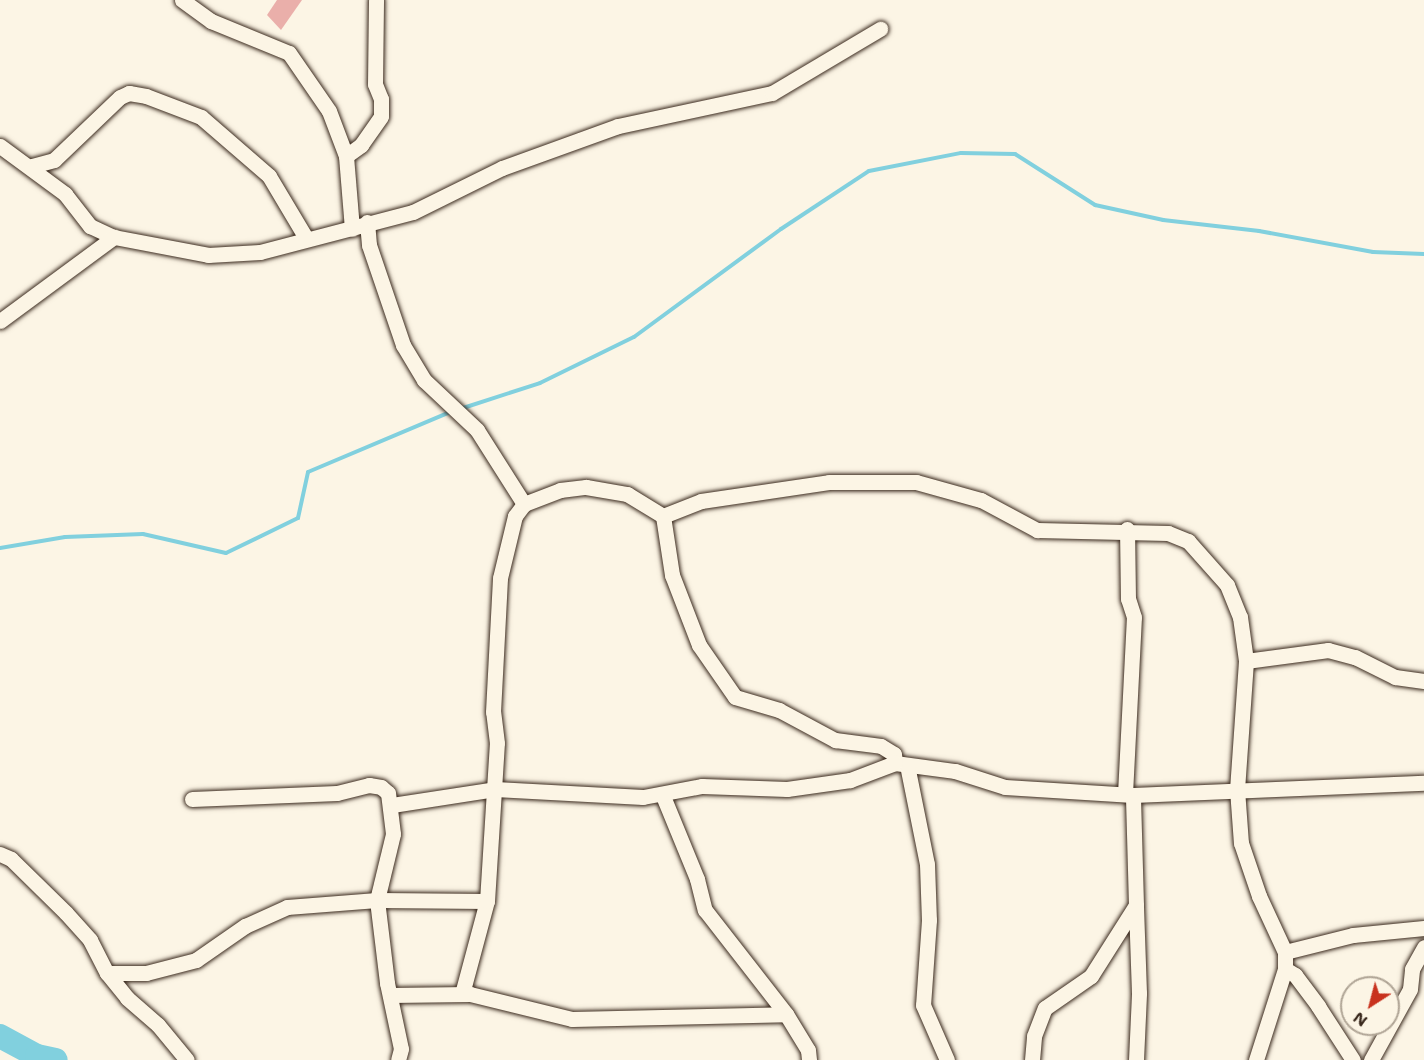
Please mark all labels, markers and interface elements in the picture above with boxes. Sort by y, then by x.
north arrow [1340,976,1400,1036]
text: N [1349,1007,1372,1032]

